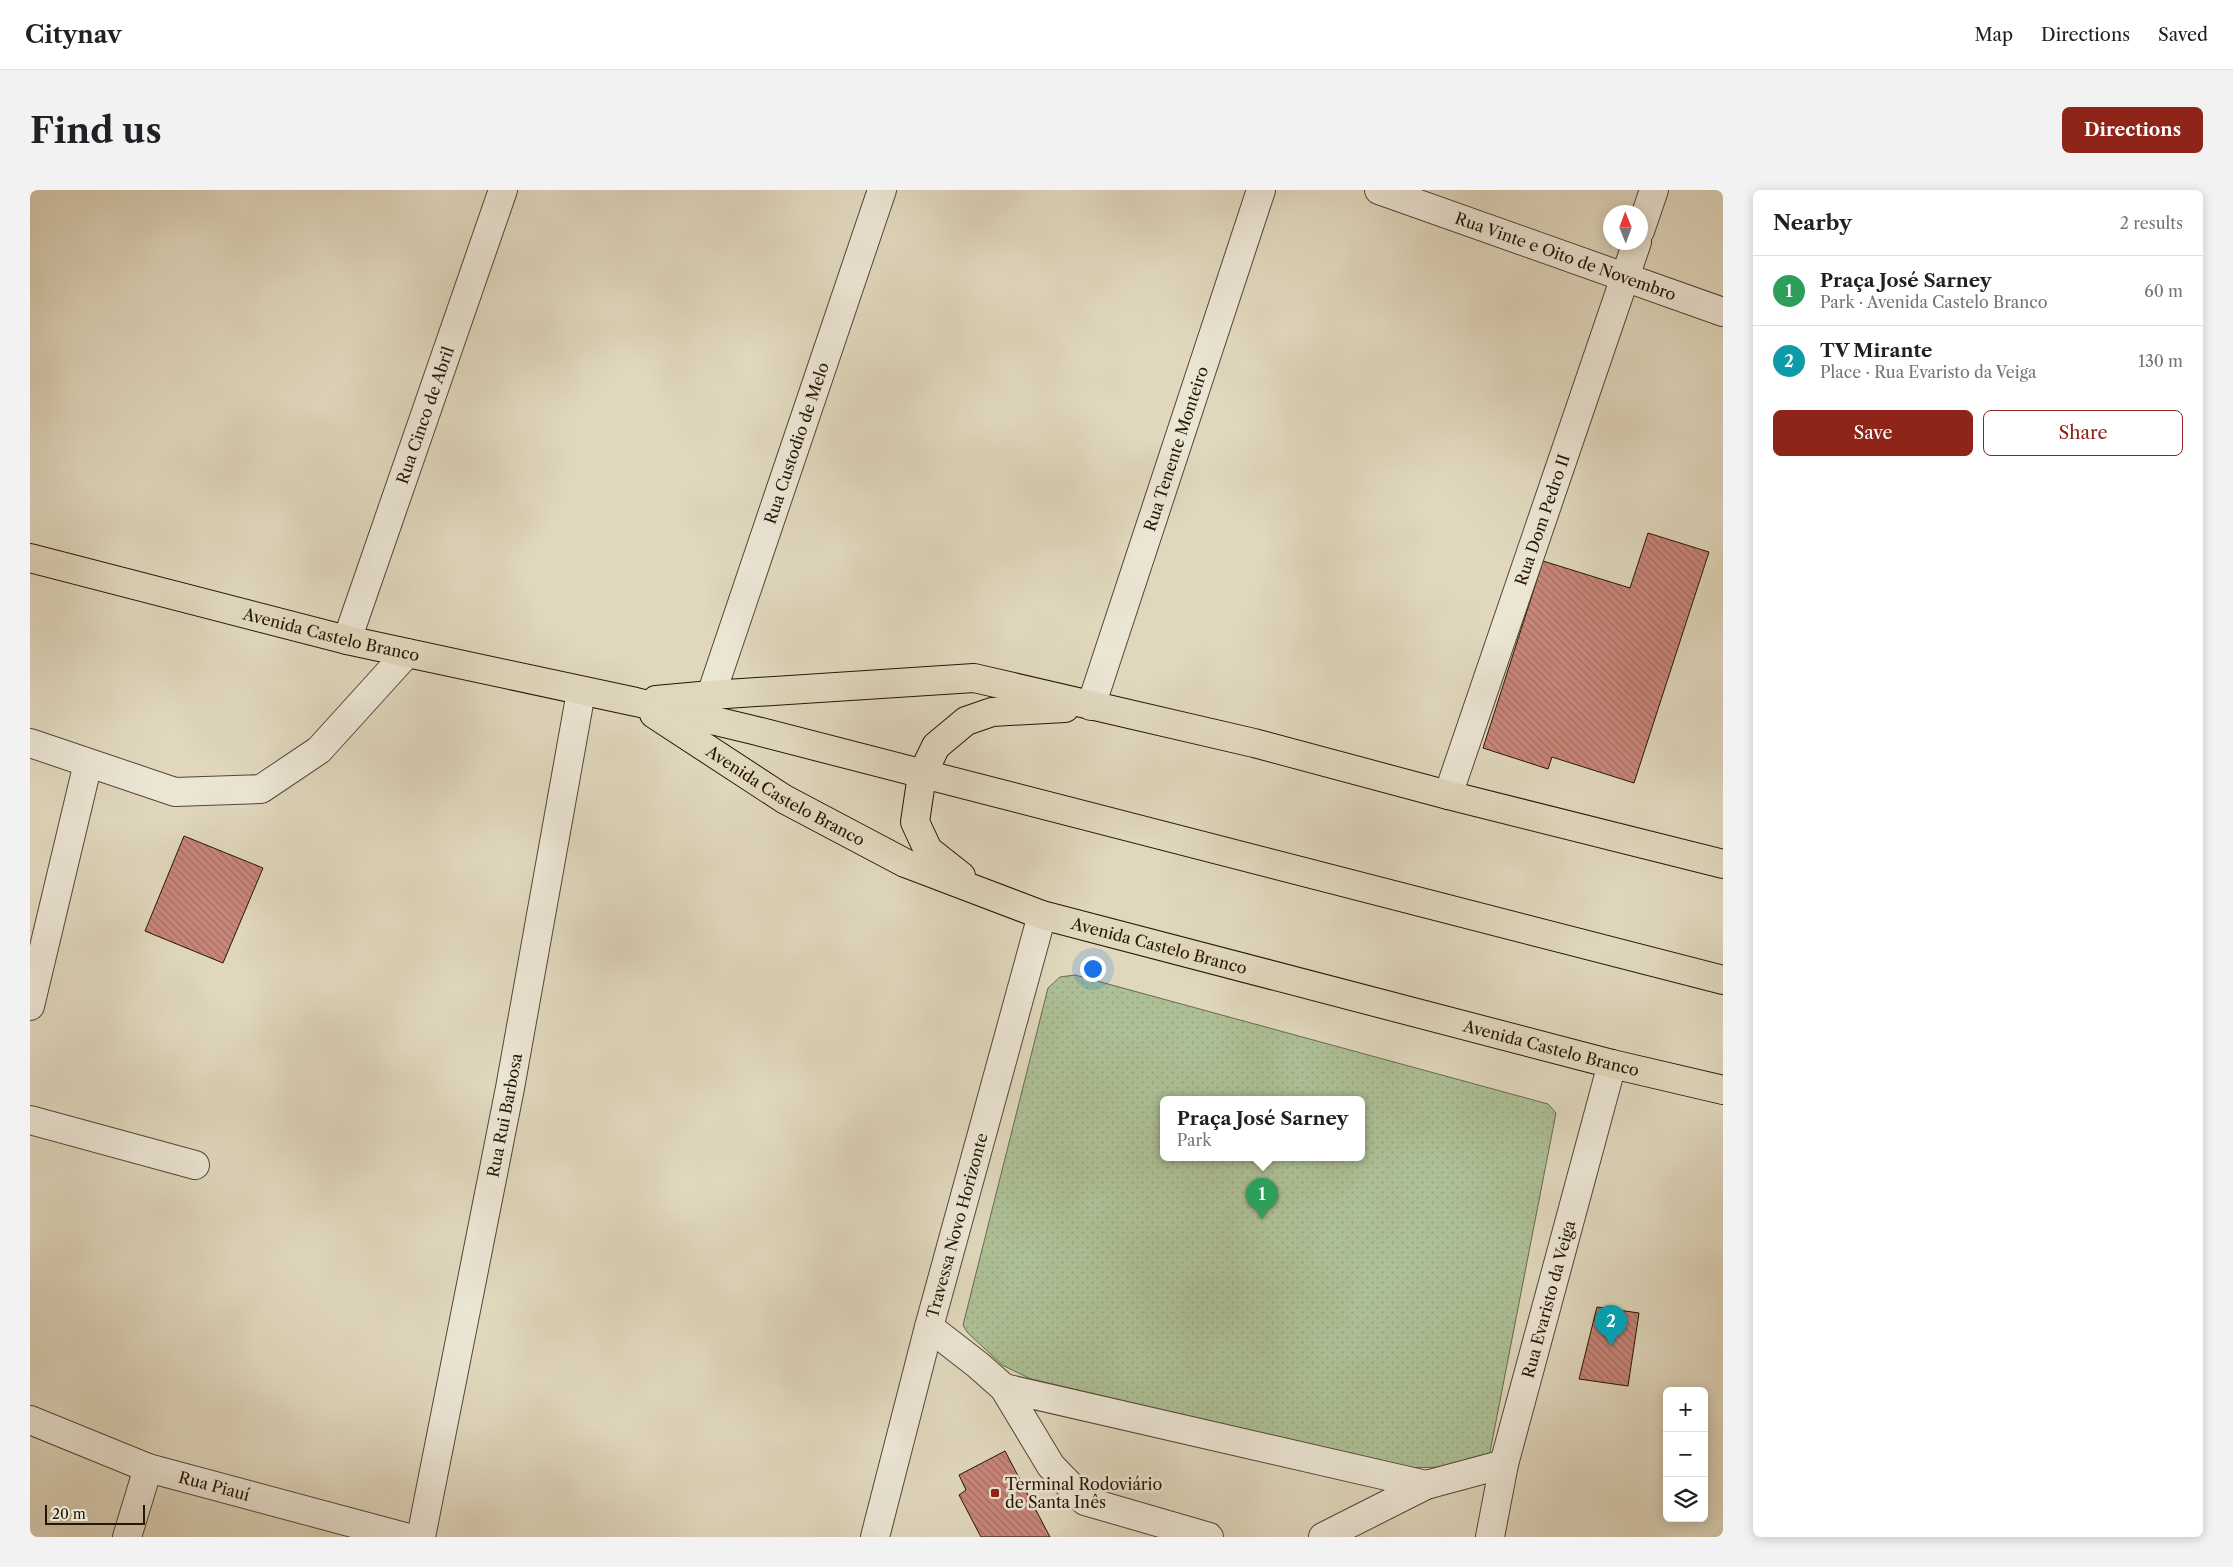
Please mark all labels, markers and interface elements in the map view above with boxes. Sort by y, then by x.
text: Citynav [25,20,122,49]
text: Map [1974,24,2013,46]
text: Directions [2041,24,2130,46]
text: Saved [2158,24,2208,46]
button: Directions [2062,107,2203,153]
text: Find us [30,109,162,152]
north arrow [1603,205,1648,250]
street label: Rua Vinte e Oito de Novembro [1452,208,1679,305]
text: Nearby [1773,210,1852,235]
text: 2 results [2120,213,2183,233]
text: Praça José Sarney [1820,269,1992,292]
text: 1 [1785,281,1793,301]
text: 60 m [2144,281,2183,301]
text: Park · Avenida Castelo Branco [1820,292,2048,312]
text: TV Mirante [1820,339,1932,362]
street label: Rua Cinco de Abril [392,344,458,486]
text: 2 [1784,351,1794,371]
text: 130 m [2138,351,2183,371]
street label: Rua Custodio de Melo [760,359,833,527]
text: Place · Rua Evaristo da Veiga [1820,362,2036,382]
street label: Rua Tenente Monteiro [1139,363,1212,534]
button: Save [1773,410,1973,456]
button: Share [1983,410,2183,456]
street label: Rua Dom Pedro II [1510,451,1574,588]
street label: Avenida Castelo Branco [240,603,422,665]
street label: Avenida Castelo Branco [702,740,869,850]
street label: Avenida Castelo Branco [1068,913,1250,978]
your location [1080,956,1106,982]
street label: Avenida Castelo Branco [1460,1015,1641,1080]
street label: Rua Rui Barbosa [483,1051,526,1179]
popup [1160,1096,1365,1161]
text: Praça José Sarney [1177,1107,1348,1130]
text: Park [1177,1130,1212,1150]
street label: Travessa Novo Horizonte [922,1131,992,1320]
pin: 1 [1246,1178,1278,1219]
street label: Rua Evaristo da Veiga [1518,1218,1579,1380]
pin: 2 [1595,1305,1627,1346]
map controls [1663,1387,1708,1522]
button: + [1663,1387,1708,1432]
button: − [1663,1432,1708,1477]
street label: Rua Piauí [177,1467,252,1505]
place label: Terminal Rodoviário de Santa Inês [1005,1474,1162,1512]
button: layers [1663,1477,1708,1522]
marker: Terminal Rodoviário de Santa Inês [989,1487,1001,1499]
scale bar [45,1502,145,1525]
text: 20 m [52,1505,86,1523]

